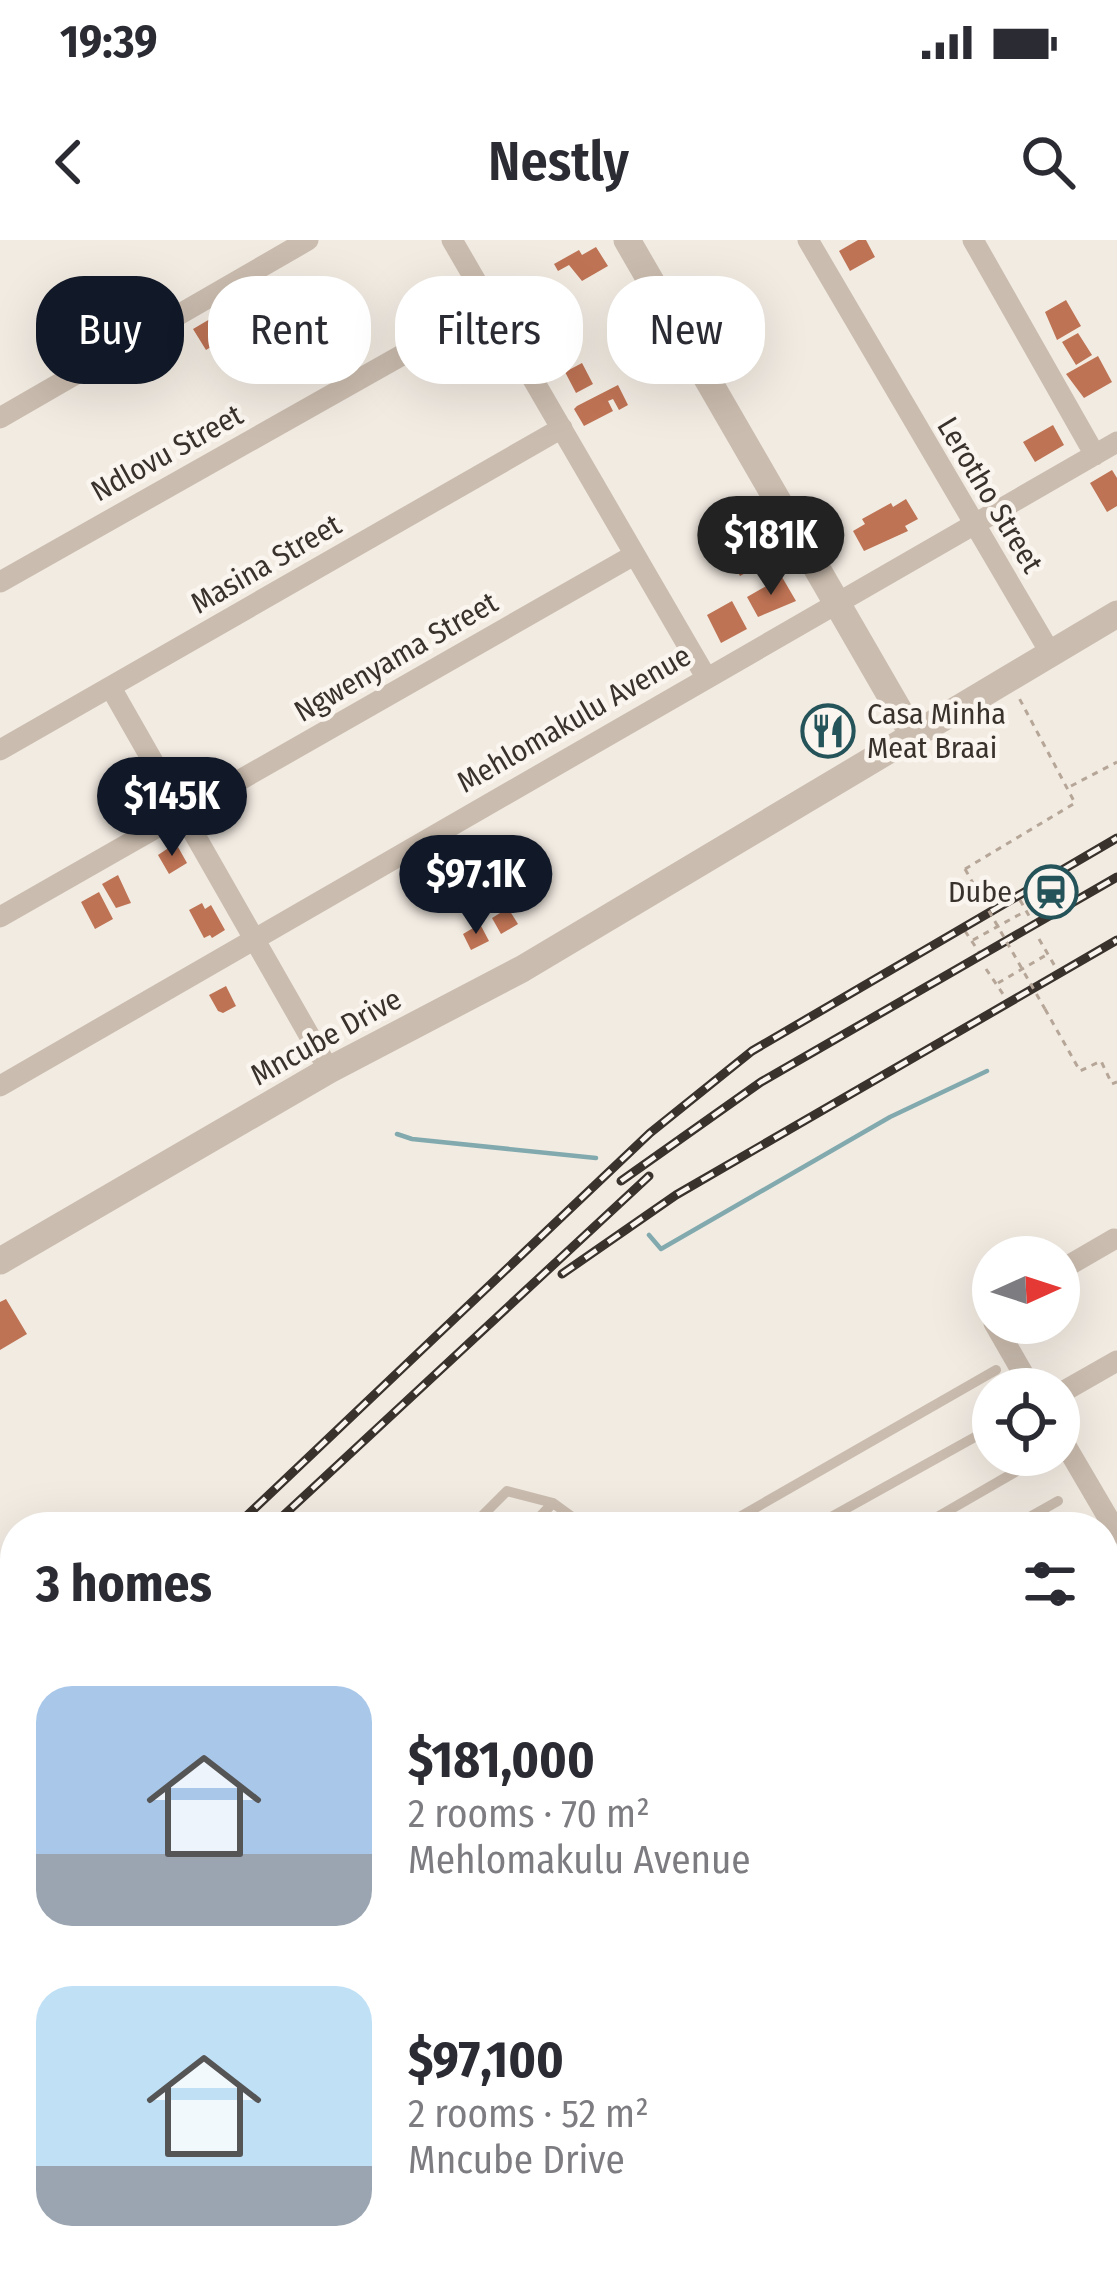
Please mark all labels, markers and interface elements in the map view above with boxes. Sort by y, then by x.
text: 19:39 [60,15,157,69]
icon: back [36,129,102,195]
icon: search [1015,129,1081,195]
text: Nestly [488,130,629,194]
chip: Buy [36,276,184,384]
chip: Rent [208,276,371,384]
chip: Filters [395,276,583,384]
chip: New [607,276,765,384]
street label: Ndlovu Street [85,397,249,509]
street label: Lerotho Street [929,411,1051,579]
pin: $181K [687,496,855,598]
street label: Masina Street [184,506,348,621]
text: $181K [724,512,818,558]
street label: Ngwenyama Street [288,584,504,730]
street label: Mehlomakulu Avenue [451,638,697,800]
place label: Casa Minha Meat Braai [867,696,1006,766]
restaurant icon: Casa Minha Meat Braai [800,703,856,759]
pin: $145K [88,757,256,859]
text: $145K [124,773,220,819]
pin: $97.1K [378,835,574,937]
text: $97.1K [426,851,526,897]
station icon: Dube [1023,864,1079,920]
place label: Dube [948,874,1012,910]
street label: Mncube Drive [244,981,408,1093]
north arrow [972,1236,1080,1344]
map controls [972,1236,1080,1476]
button: locate [972,1368,1080,1476]
icon: filters [1017,1551,1083,1617]
text: 3 homes [36,1553,212,1615]
text: $181,000 [408,1729,595,1791]
icon: home [132,1734,276,1878]
text: 2 rooms · 70 m² [408,1791,650,1837]
text: Mehlomakulu Avenue [408,1837,751,1883]
text: $97,100 [408,2029,564,2091]
icon: home [132,2034,276,2178]
text: 2 rooms · 52 m² [408,2091,649,2137]
text: Mncube Drive [408,2137,625,2183]

